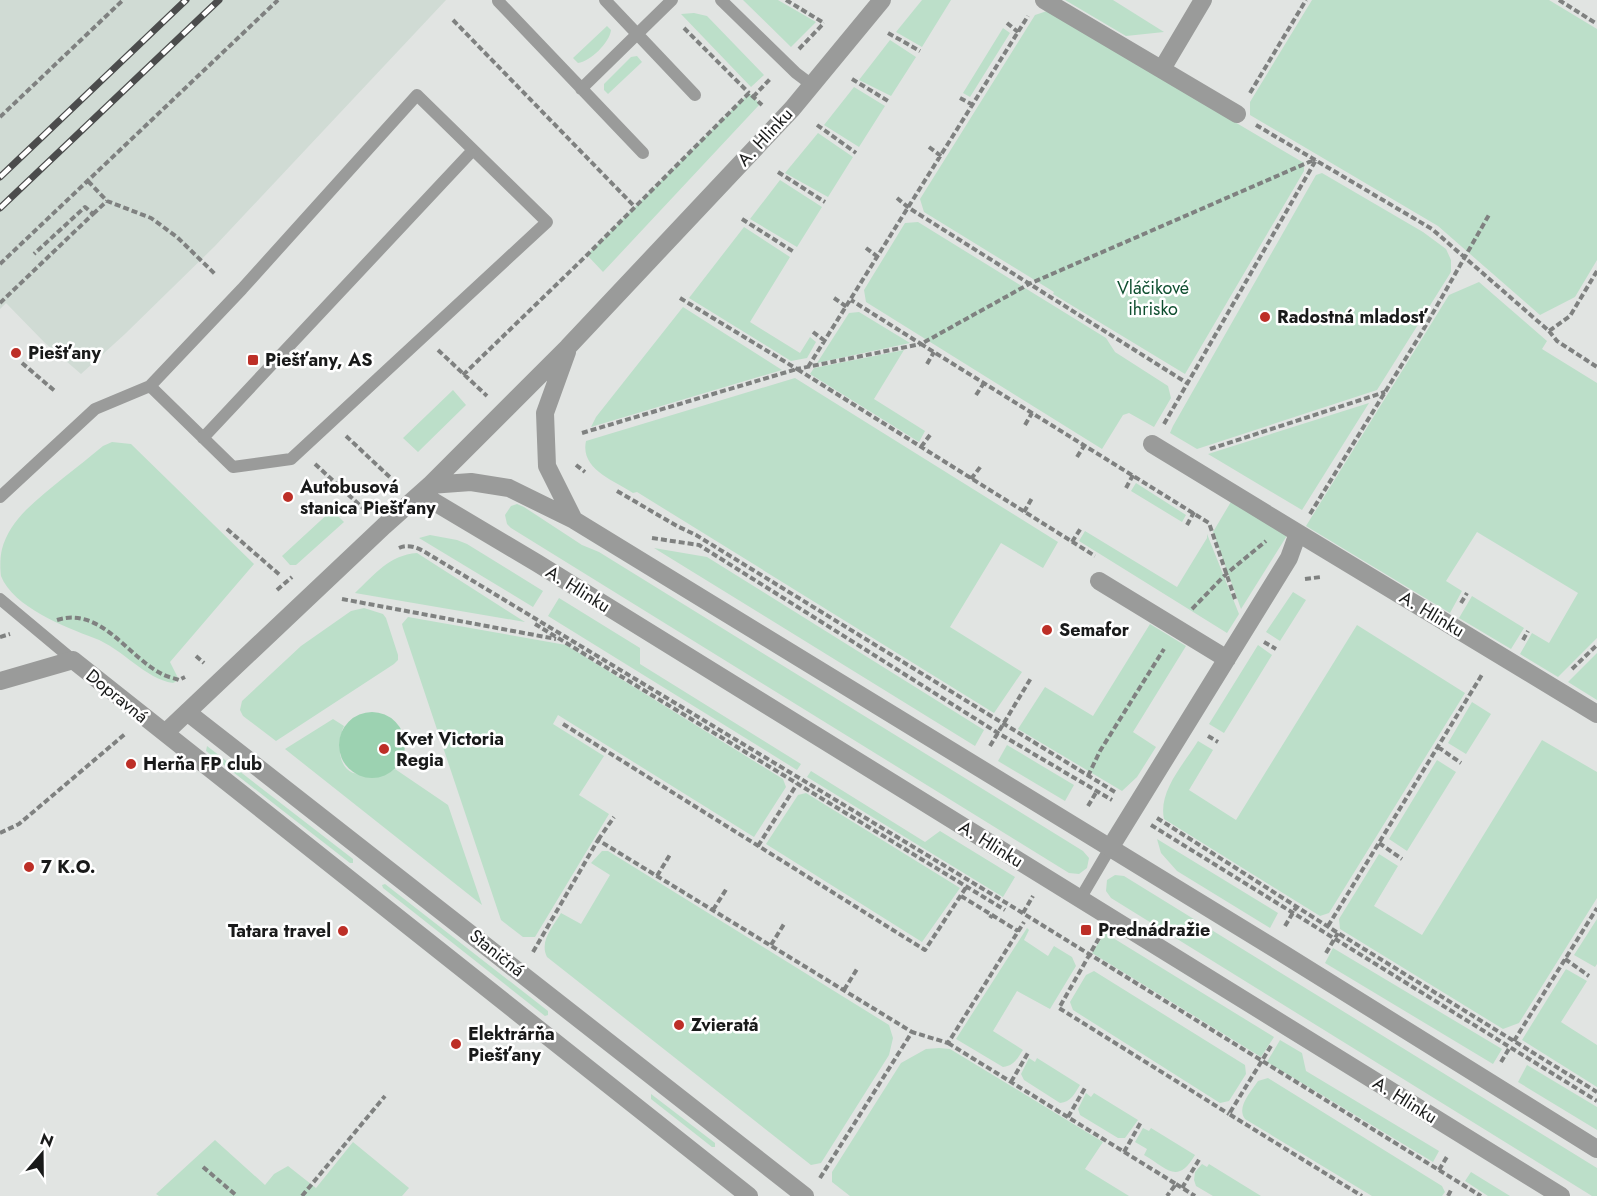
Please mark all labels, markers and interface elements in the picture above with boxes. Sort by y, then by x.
street label: A. Hlinku [731,102,799,172]
park label: Vláčikové ihrisko [1117,275,1189,322]
place label: Radostná mladosť [1277,304,1429,330]
marker: Radostná mladosť [1258,310,1272,324]
place label: Piešťany [28,340,101,366]
marker: Piešťany [9,346,23,360]
place label: Piešťany, AS [265,347,372,373]
marker: Piešťany, AS [246,353,260,367]
place label: Autobusová stanica Piešťany [299,474,436,521]
marker: Autobusová stanica Piešťany [281,490,295,504]
street label: A. Hlinku [541,559,615,619]
street label: A. Hlinku [1395,584,1469,644]
place label: Semafor [1059,617,1130,643]
marker: Semafor [1040,623,1054,637]
street label: Dopravná [80,663,154,729]
place label: Kvet Victoria Regia [396,726,504,773]
marker: Kvet Victoria Regia [377,742,391,756]
place label: Herňa FP club [143,751,262,777]
marker: Herňa FP club [124,757,138,771]
street label: A. Hlinku [954,814,1028,874]
place label: 7 K.O. [41,854,96,880]
marker: 7 K.O. [22,860,36,874]
place label: Prednádražie [1098,917,1210,943]
place label: Tatara travel [228,918,331,944]
street label: Staničná [464,923,530,983]
marker: Prednádražie [1079,923,1093,937]
marker: Tatara travel [336,924,350,938]
place label: Zvieratá [691,1012,759,1038]
marker: Zvieratá [672,1018,686,1032]
place label: Elektrárňa Piešťany [468,1021,555,1068]
marker: Elektrárňa Piešťany [449,1037,463,1051]
street label: A. Hlinku [1368,1070,1442,1130]
north arrow [12,1124,72,1184]
text: N [37,1127,57,1153]

